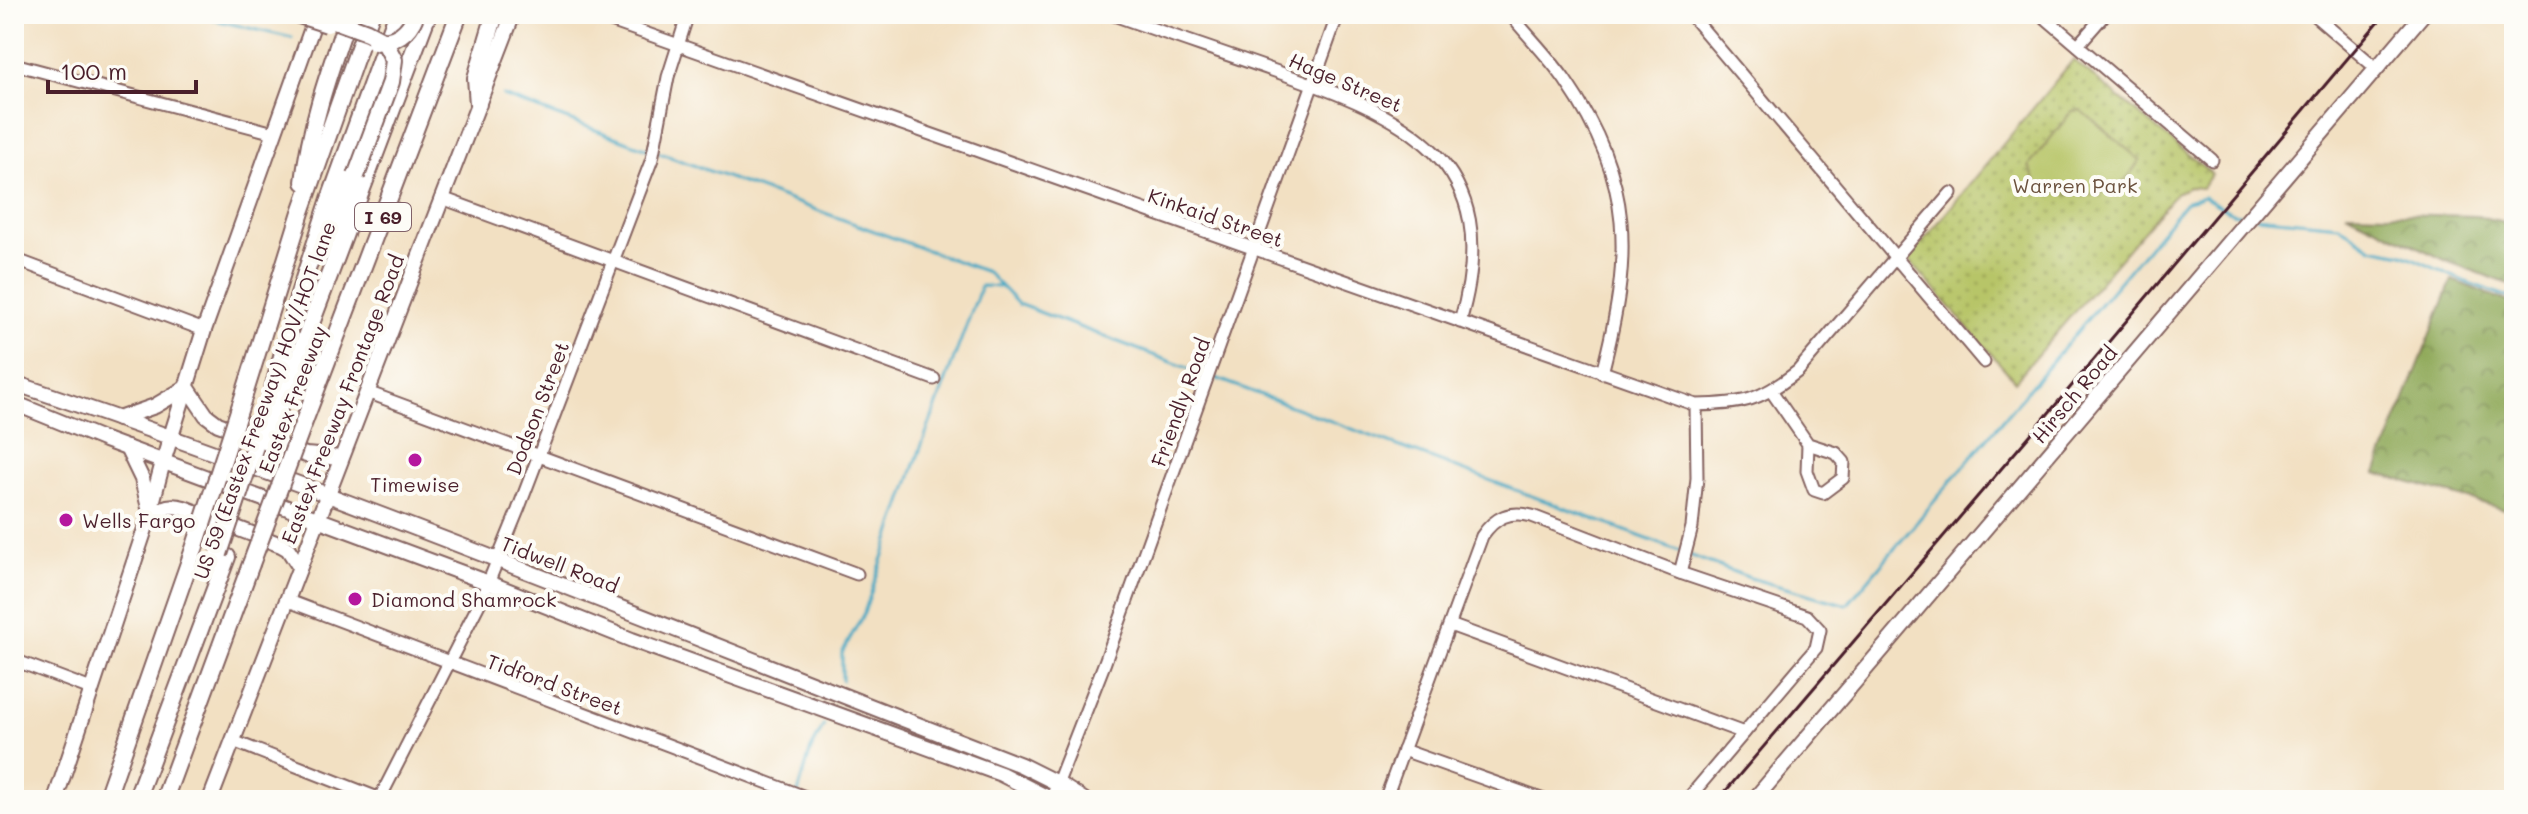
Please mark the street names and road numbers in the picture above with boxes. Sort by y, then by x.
street label: Hage Street [1285,46,1407,118]
street label: Kinkaid Street [1145,182,1287,252]
road number: I 69 [355,203,411,231]
street label: US 59 (Eastex Freeway) HOV/HOT lane [187,218,341,582]
street label: Eastex Freeway Frontage Road [275,251,409,547]
street label: Eastex Freeway [252,322,332,476]
street label: Friendly Road [1145,334,1215,470]
street label: Dodson Street [500,338,574,478]
street label: Hirsch Road [2026,340,2122,448]
street label: Tidwell Road [497,530,623,598]
street label: Tidford Street [484,647,626,721]

